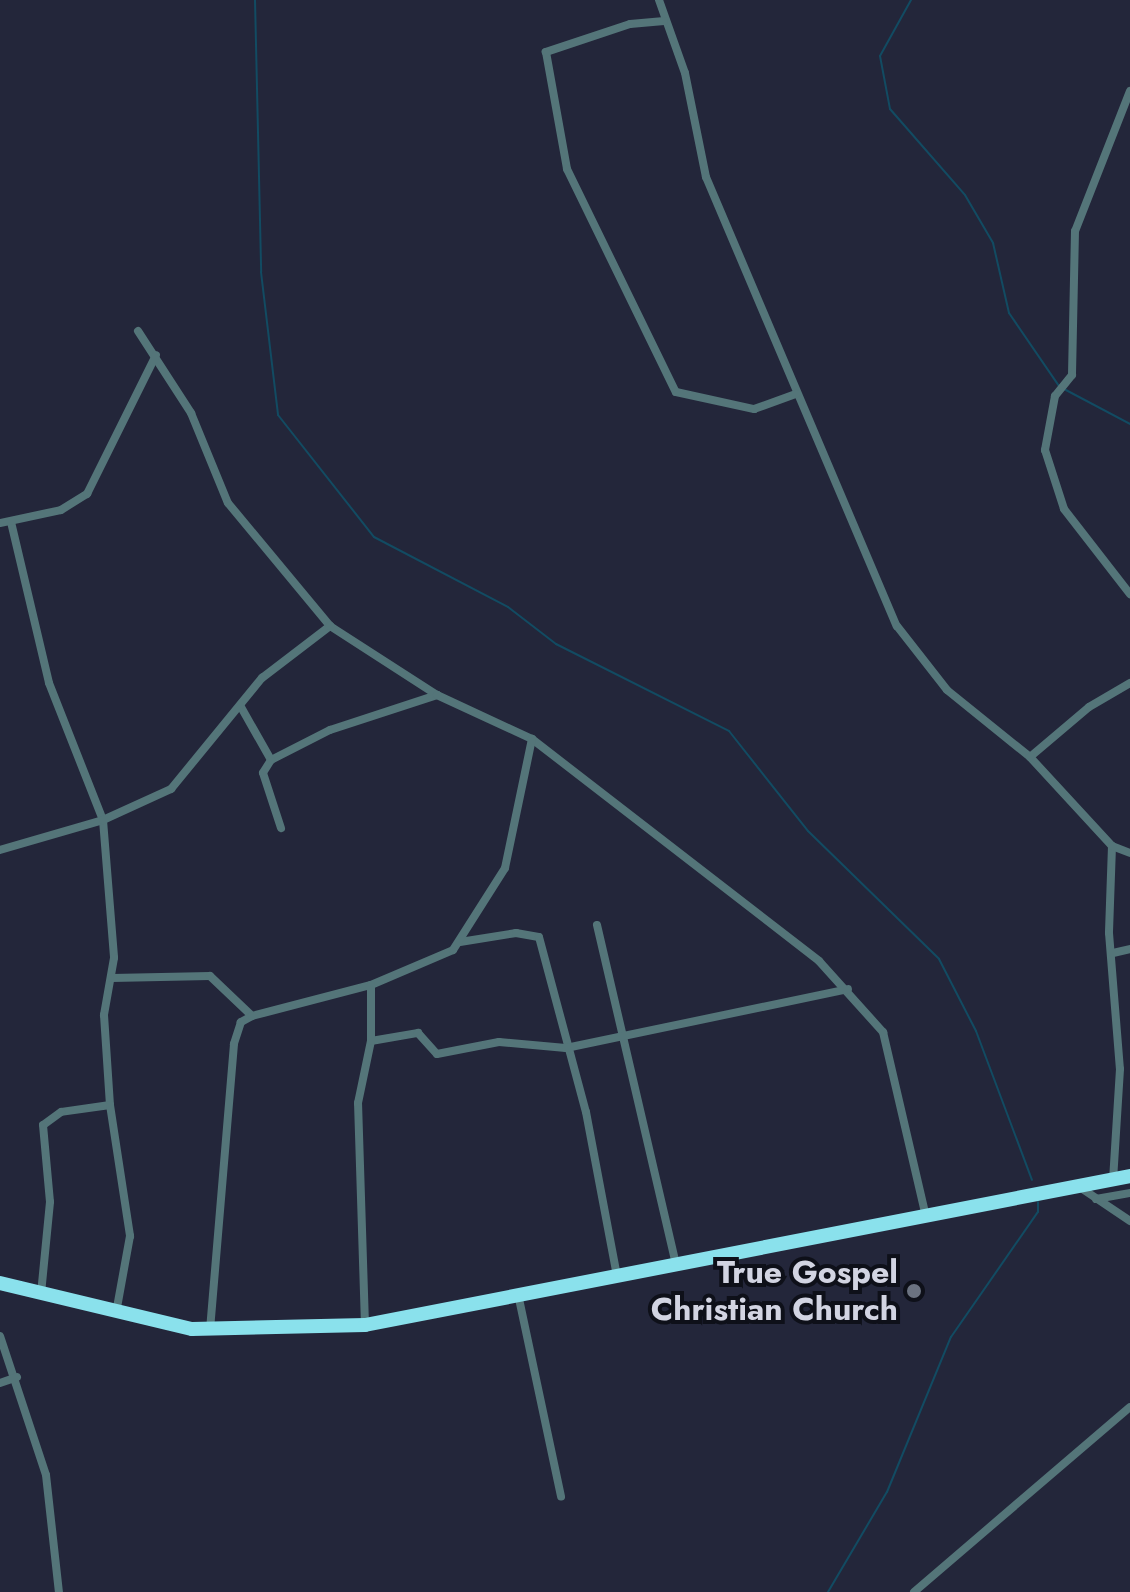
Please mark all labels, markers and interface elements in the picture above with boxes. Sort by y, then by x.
place label: True Gospel Christian Church [651,1254,898,1329]
marker: True Gospel Christian Church [905,1282,923,1300]

